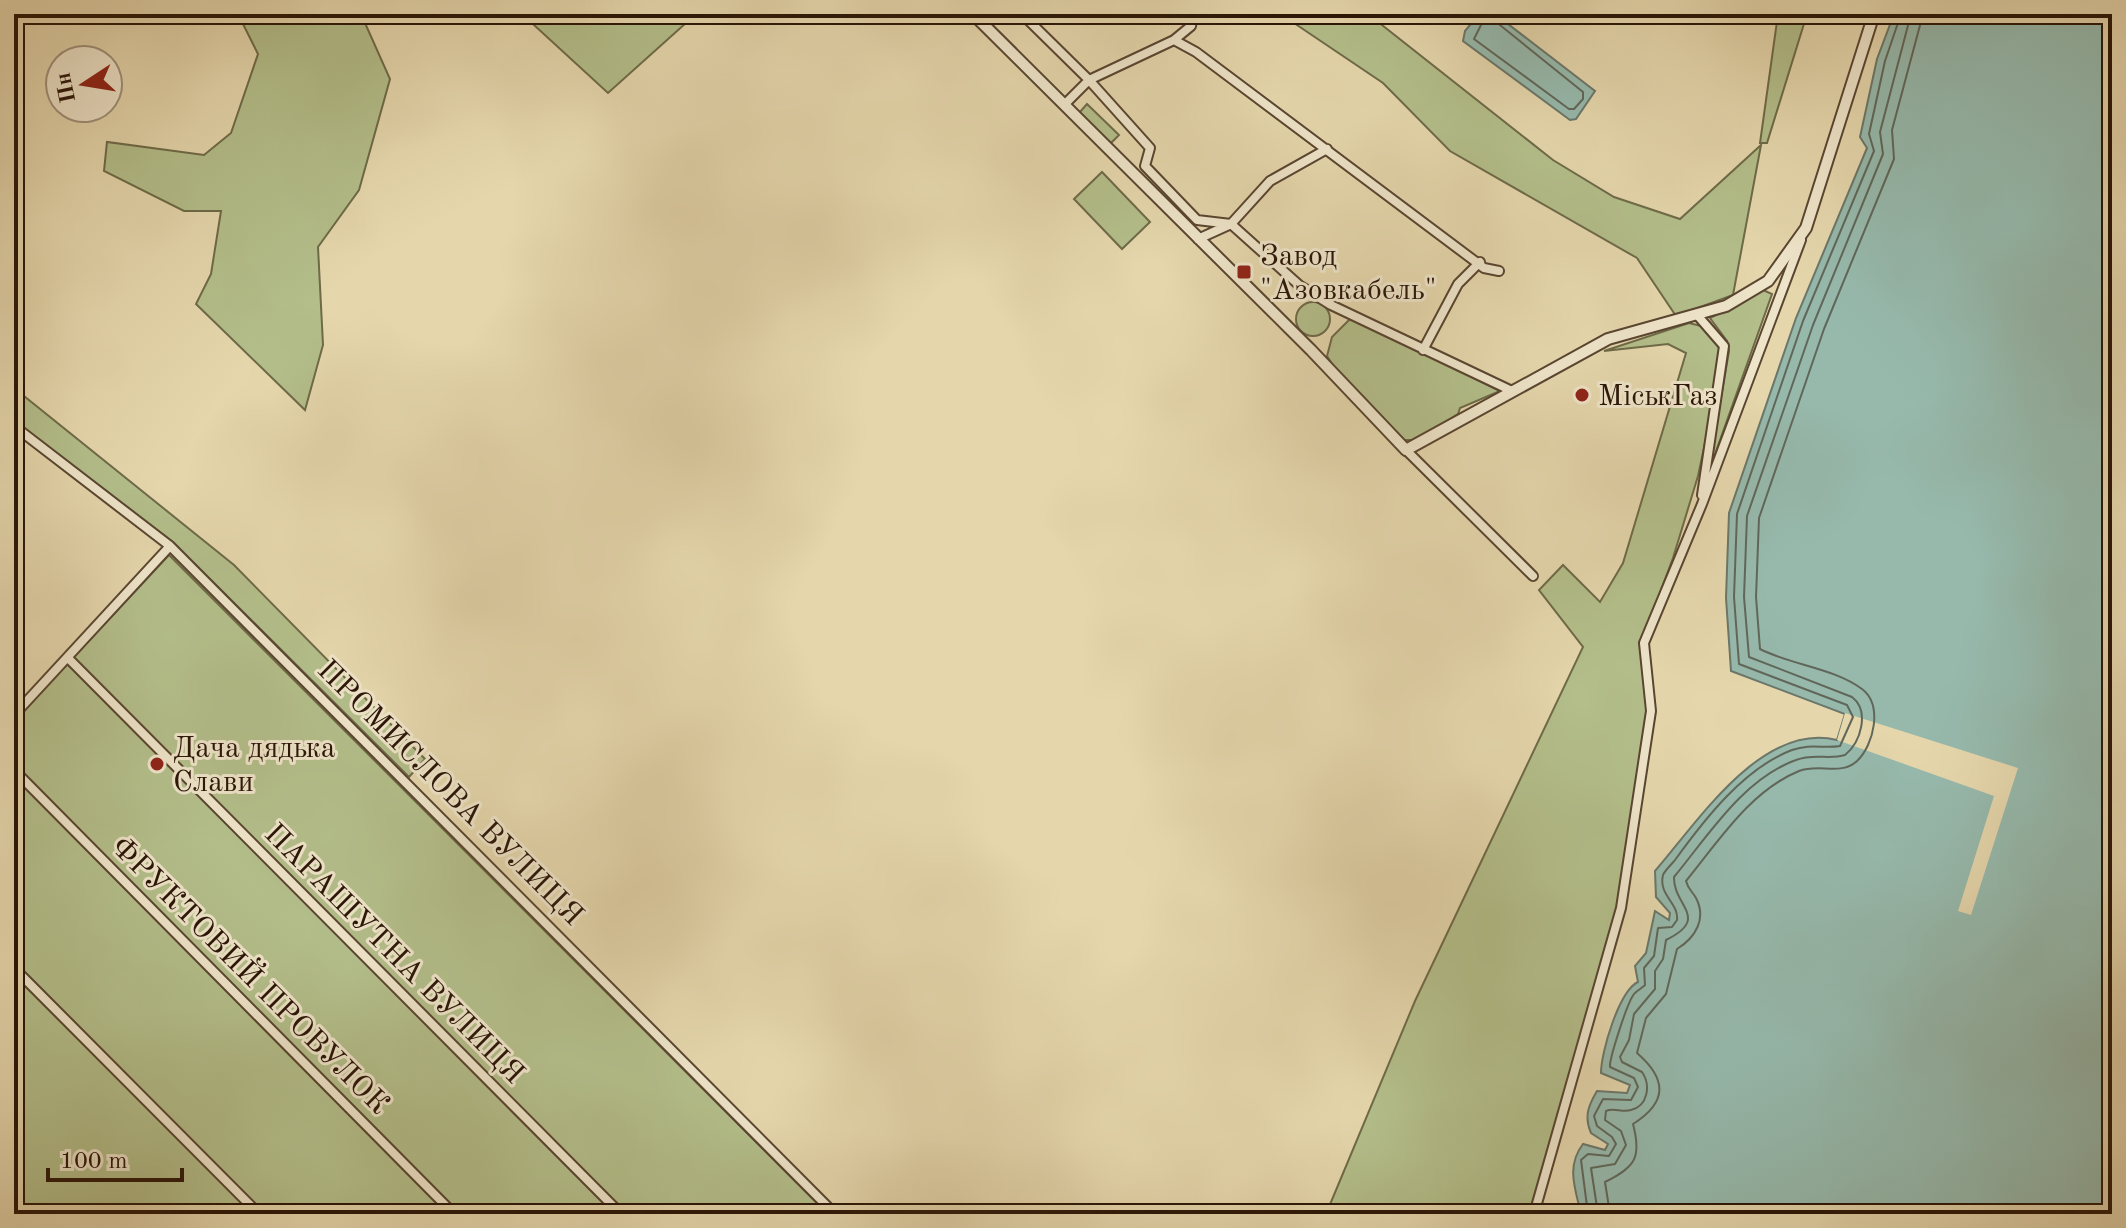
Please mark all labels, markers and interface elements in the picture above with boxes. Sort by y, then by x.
north arrow [44,44,124,124]
text: Пн [52,71,80,105]
place label: Завод "Азовкабель" [1260,242,1437,306]
marker: Завод "Азовкабель" [1235,263,1253,281]
place label: МіськГаз [1598,382,1717,412]
marker: МіськГаз [1573,386,1591,404]
street label: ПРОМИСЛОВА ВУЛИЦЯ [311,655,588,932]
place label: Дача дядька Слави [173,734,336,798]
marker: Дача дядька Слави [148,755,166,773]
street label: ПАРАШУТНА ВУЛИЦЯ [258,819,529,1090]
street label: ФРУКТОВИЙ ПРОВУЛОК [105,828,398,1121]
scale bar [48,1132,182,1182]
text: 100 m [60,1150,128,1174]

